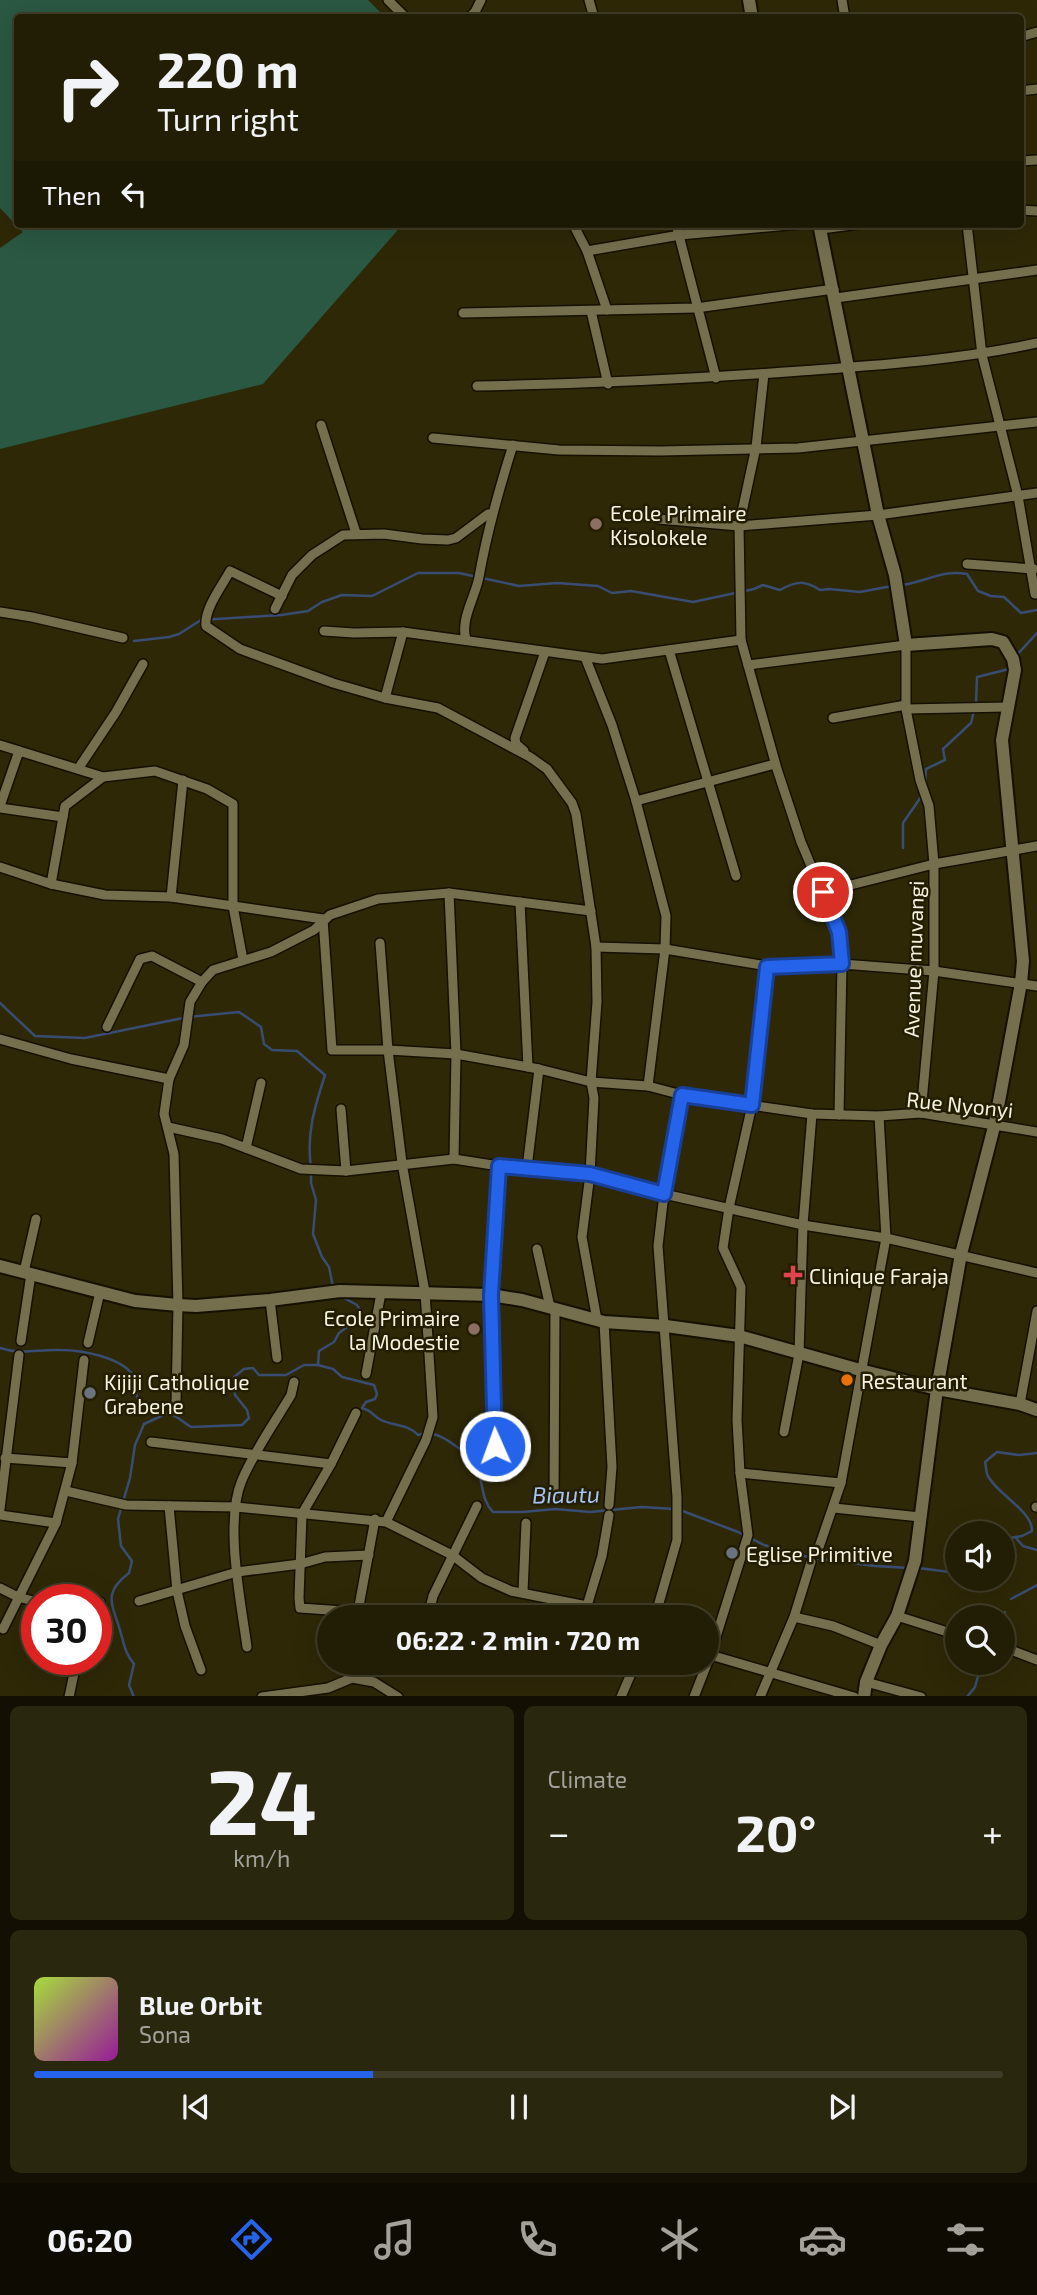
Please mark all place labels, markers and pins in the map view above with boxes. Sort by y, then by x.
place label: Ecole Primaire Kisolokele [610,500,747,549]
marker: Ecole Primaire Kisolokele [588,516,604,532]
pin [793,862,853,922]
place label: Clinique Faraja [809,1263,949,1289]
marker: Clinique Faraja [783,1265,803,1285]
place label: Ecole Primaire la Modestie [323,1305,460,1354]
marker: Ecole Primaire la Modestie [466,1321,482,1337]
place label: Restaurant [861,1368,967,1393]
place label: Kijiji Catholique Grabene [104,1369,250,1418]
marker: Restaurant [839,1372,855,1388]
marker: Kijiji Catholique Grabene [82,1385,98,1401]
place label: Eglise Primitive [746,1541,893,1566]
marker: Eglise Primitive [724,1545,740,1561]

